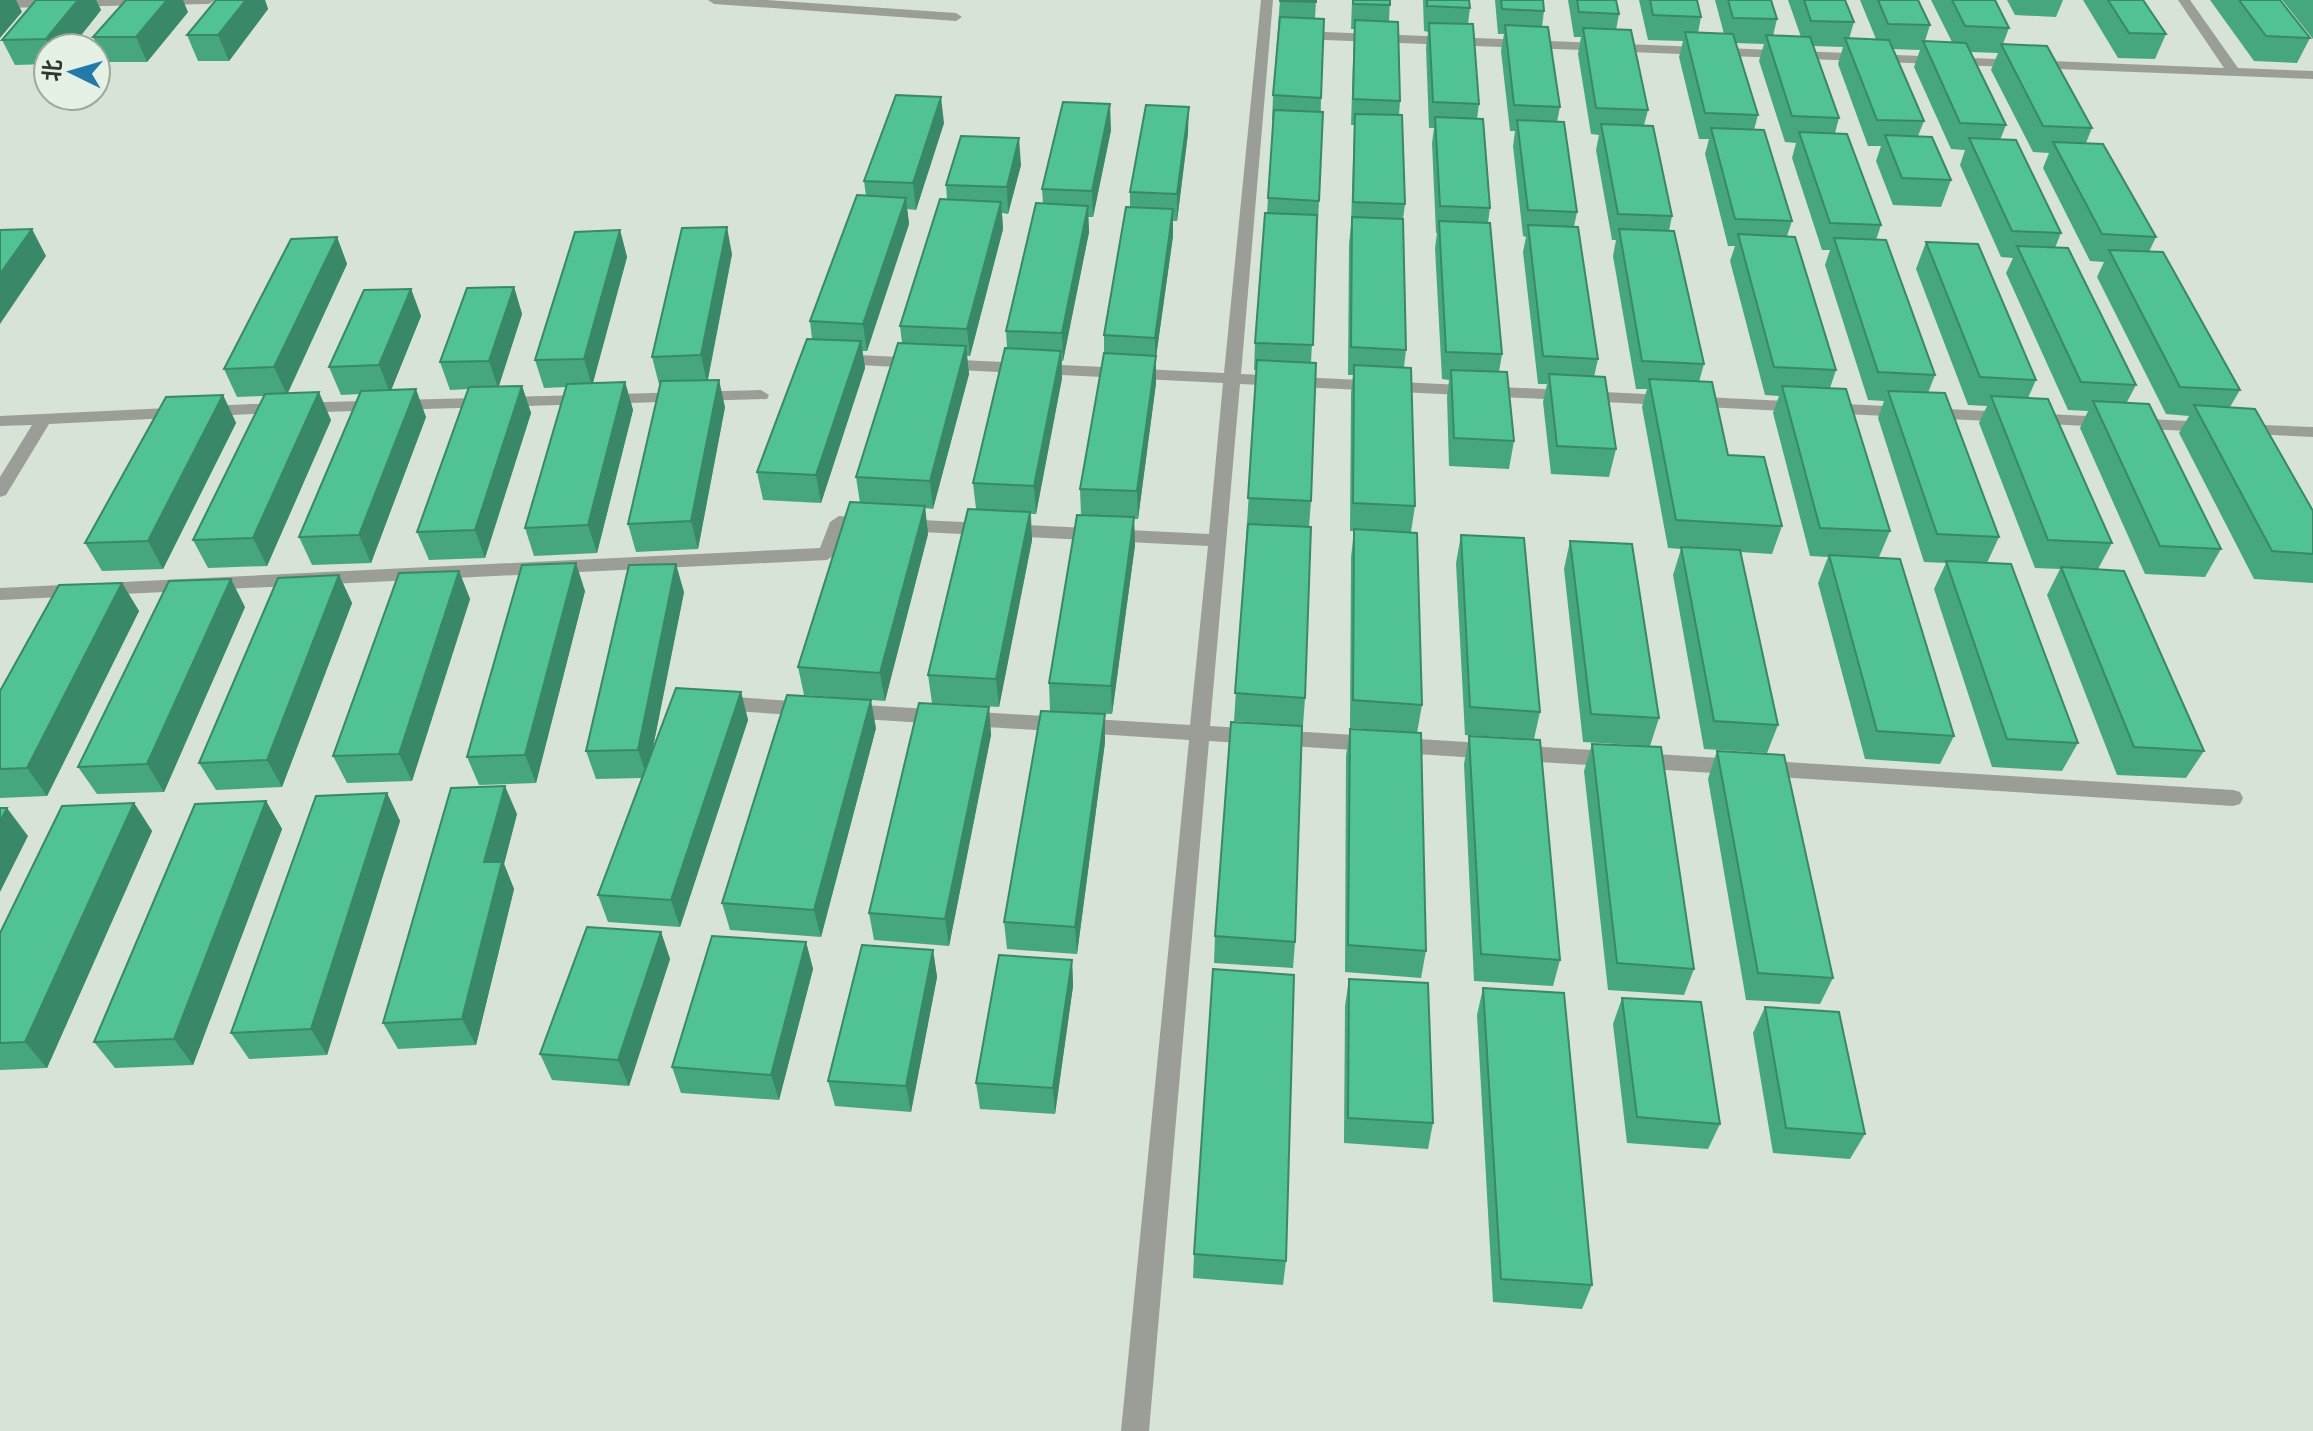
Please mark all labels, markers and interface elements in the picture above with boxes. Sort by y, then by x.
north arrow [32,32,112,112]
text: 北 [39,58,66,82]

